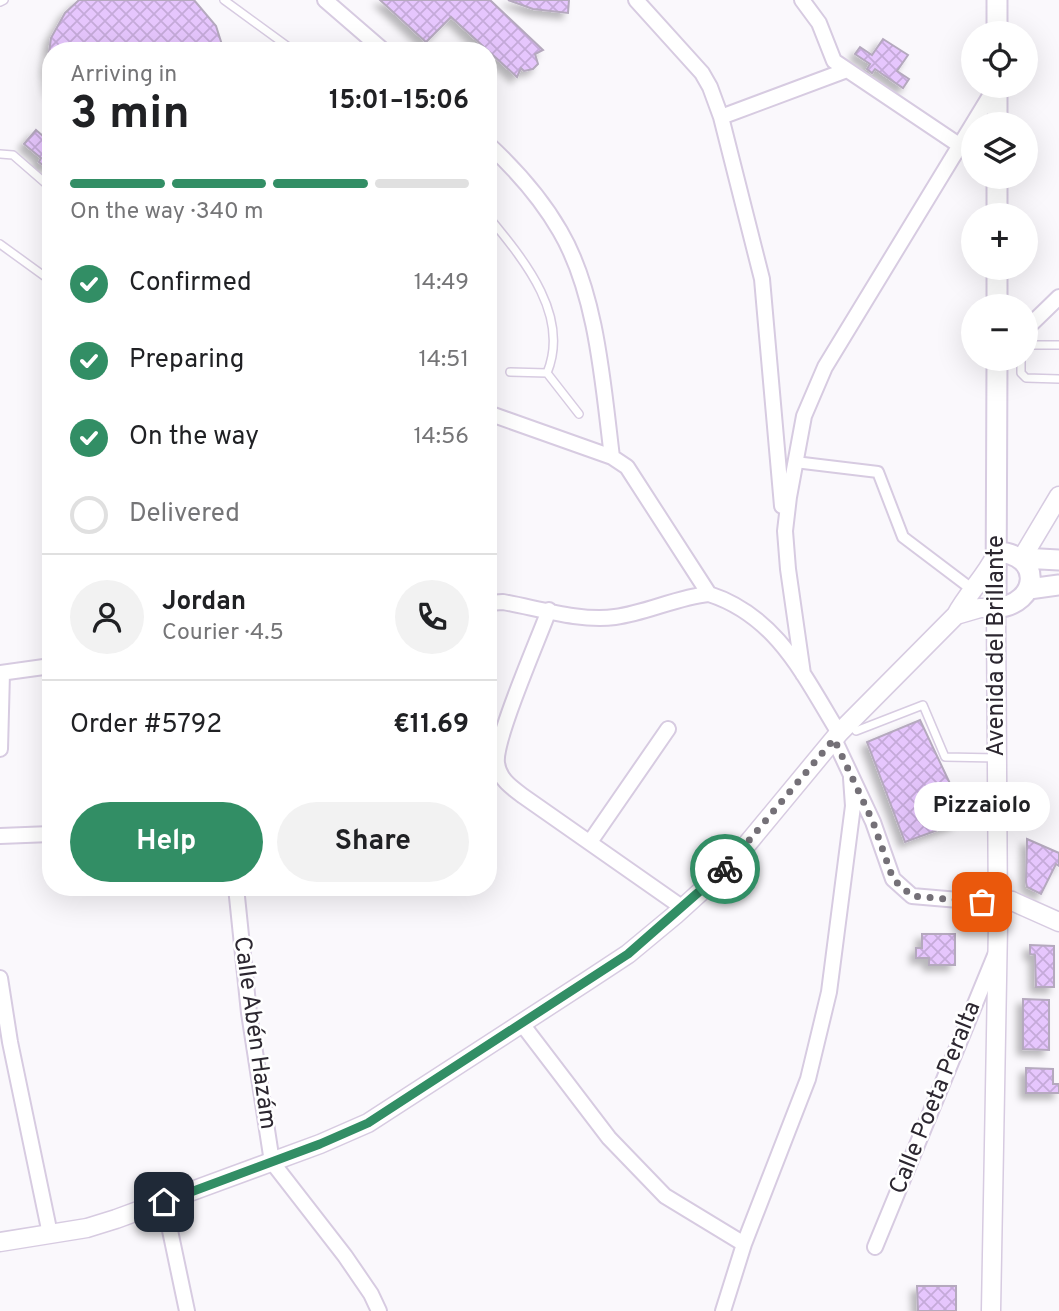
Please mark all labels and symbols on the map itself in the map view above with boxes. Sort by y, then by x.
street label: Avenida del Brillante [982,535,1012,757]
callout: Pizzaiolo [914,783,1050,832]
courier [690,834,760,904]
pin [952,872,1012,932]
street label: Calle Abén Hazám [226,935,282,1131]
street label: Calle Poeta Peralta [884,997,988,1199]
pin [134,1172,194,1232]

